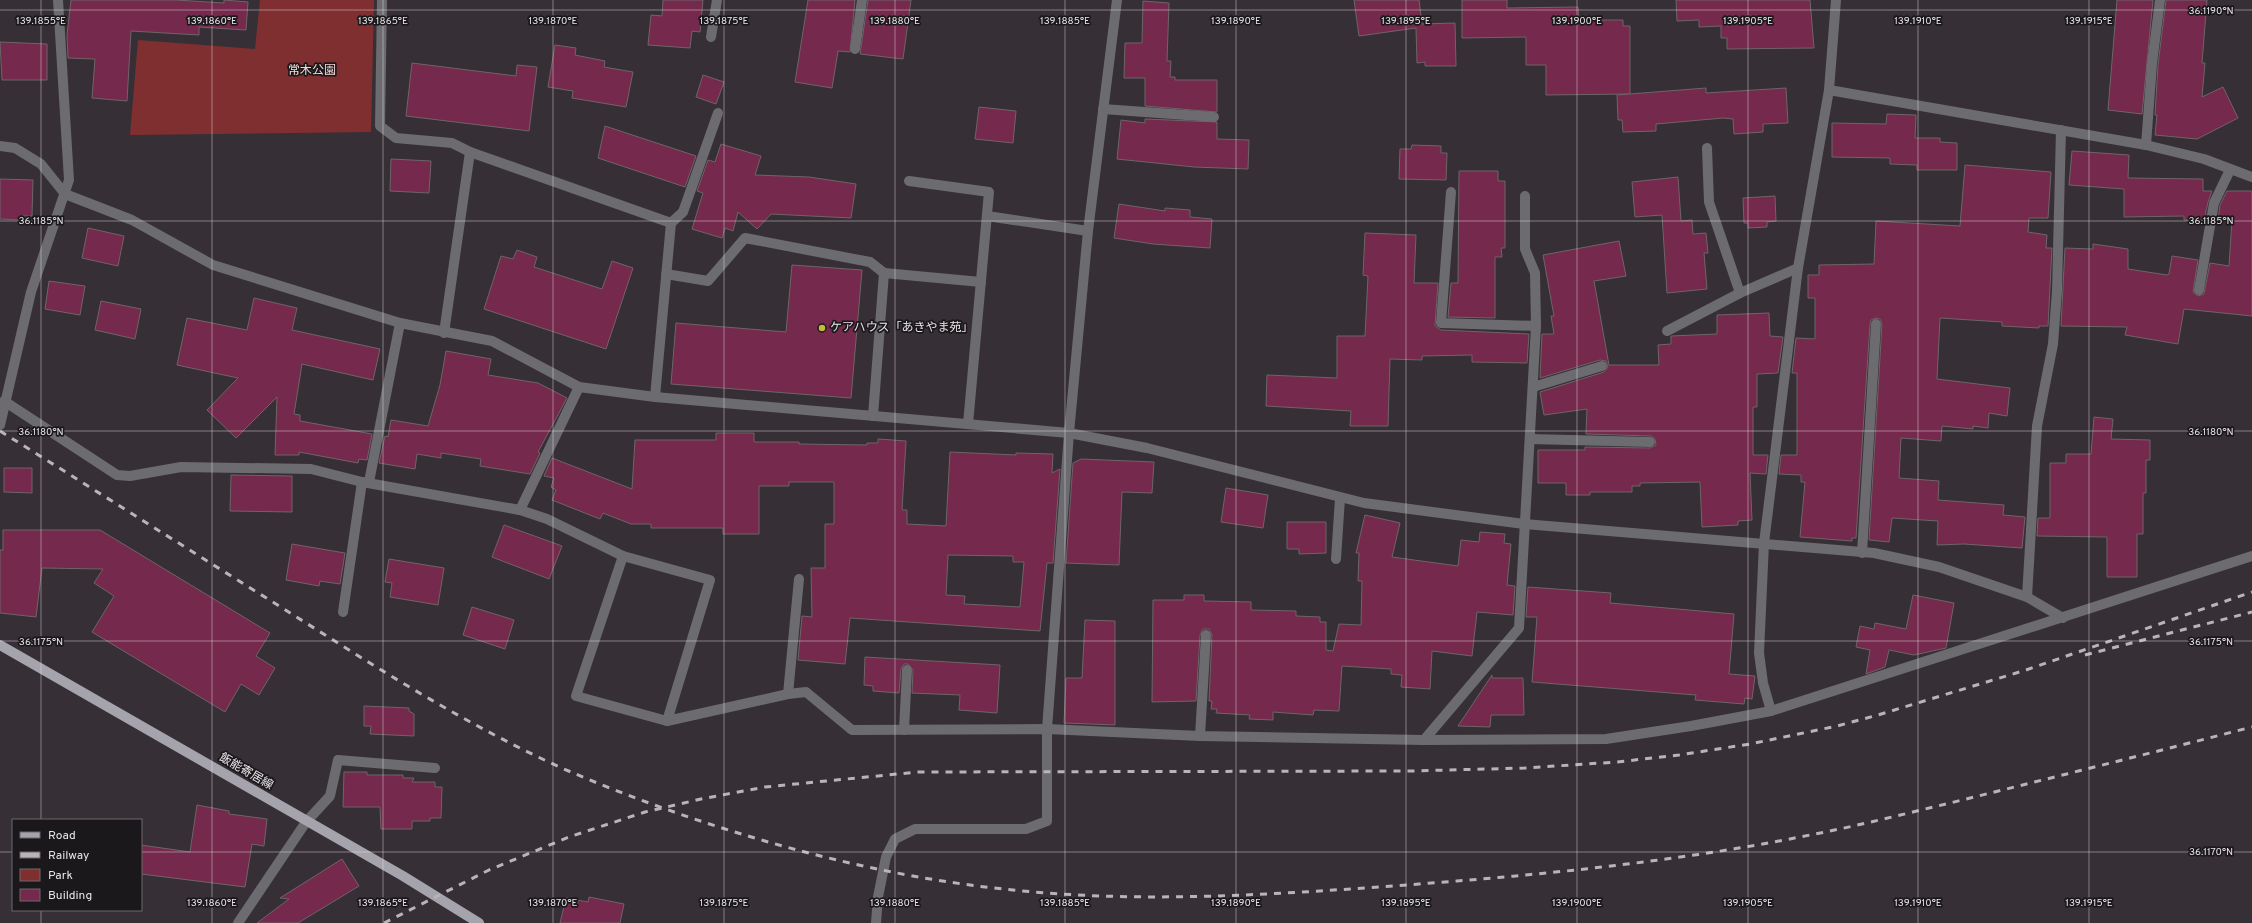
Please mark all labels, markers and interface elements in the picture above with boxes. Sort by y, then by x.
text: 36.1190°N [2188,5,2234,18]
text: 139.1855°E [16,15,66,28]
text: 139.1860°E [187,15,237,28]
text: 139.1865°E [358,15,408,28]
text: 139.1870°E [529,15,577,28]
text: 139.1875°E [699,15,749,28]
text: 139.1880°E [870,15,920,28]
text: 139.1885°E [1040,15,1090,28]
text: 139.1890°E [1211,15,1261,28]
text: 139.1895°E [1381,15,1431,28]
text: 139.1900°E [1552,15,1602,28]
text: 139.1905°E [1723,15,1773,28]
text: 139.1910°E [1894,15,1942,28]
text: 139.1915°E [2065,15,2113,28]
park label: 常木公園 [288,63,336,79]
text: 36.1185°N [18,215,64,228]
text: 36.1185°N [2188,215,2234,228]
place label: ケアハウス「あきやま苑」 [830,320,974,336]
marker: ケアハウス「あきやま苑」 [817,323,827,333]
text: 36.1180°N [18,426,64,439]
text: 36.1180°N [2188,426,2234,439]
text: 36.1175°N [19,636,63,649]
text: 36.1175°N [2189,636,2233,649]
street label: 飯能寄居線 [216,750,276,794]
legend [12,819,142,911]
text: Road [48,828,76,844]
text: 36.1170°N [2189,846,2233,859]
text: Railway [48,848,89,864]
text: Park [48,868,73,884]
text: Building [48,888,92,904]
text: 139.1860°E [187,897,237,910]
text: 139.1865°E [358,897,408,910]
text: 139.1870°E [529,897,577,910]
text: 139.1875°E [699,897,749,910]
text: 139.1880°E [870,897,920,910]
text: 139.1885°E [1040,897,1090,910]
text: 139.1890°E [1211,897,1261,910]
text: 139.1895°E [1381,897,1431,910]
text: 139.1900°E [1552,897,1602,910]
text: 139.1905°E [1723,897,1773,910]
text: 139.1910°E [1894,897,1942,910]
text: 139.1915°E [2065,897,2113,910]

